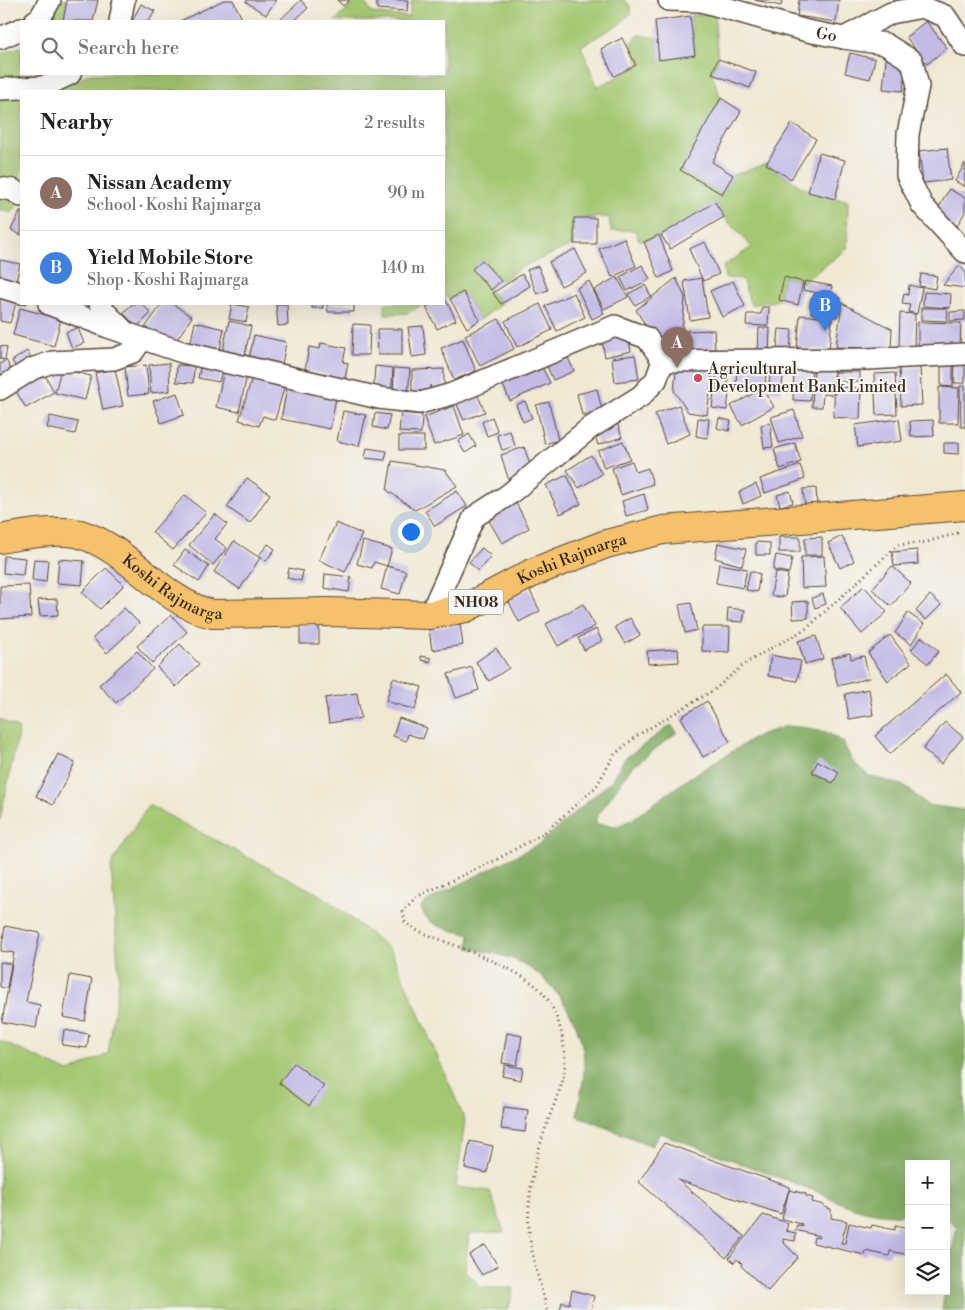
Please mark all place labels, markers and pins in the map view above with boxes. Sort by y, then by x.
pin: B [809,290,841,331]
pin: A [661,327,693,368]
place label: Agricultural Development Bank Limited [707,359,906,397]
marker: Agricultural Development Bank Limited [692,372,704,384]

